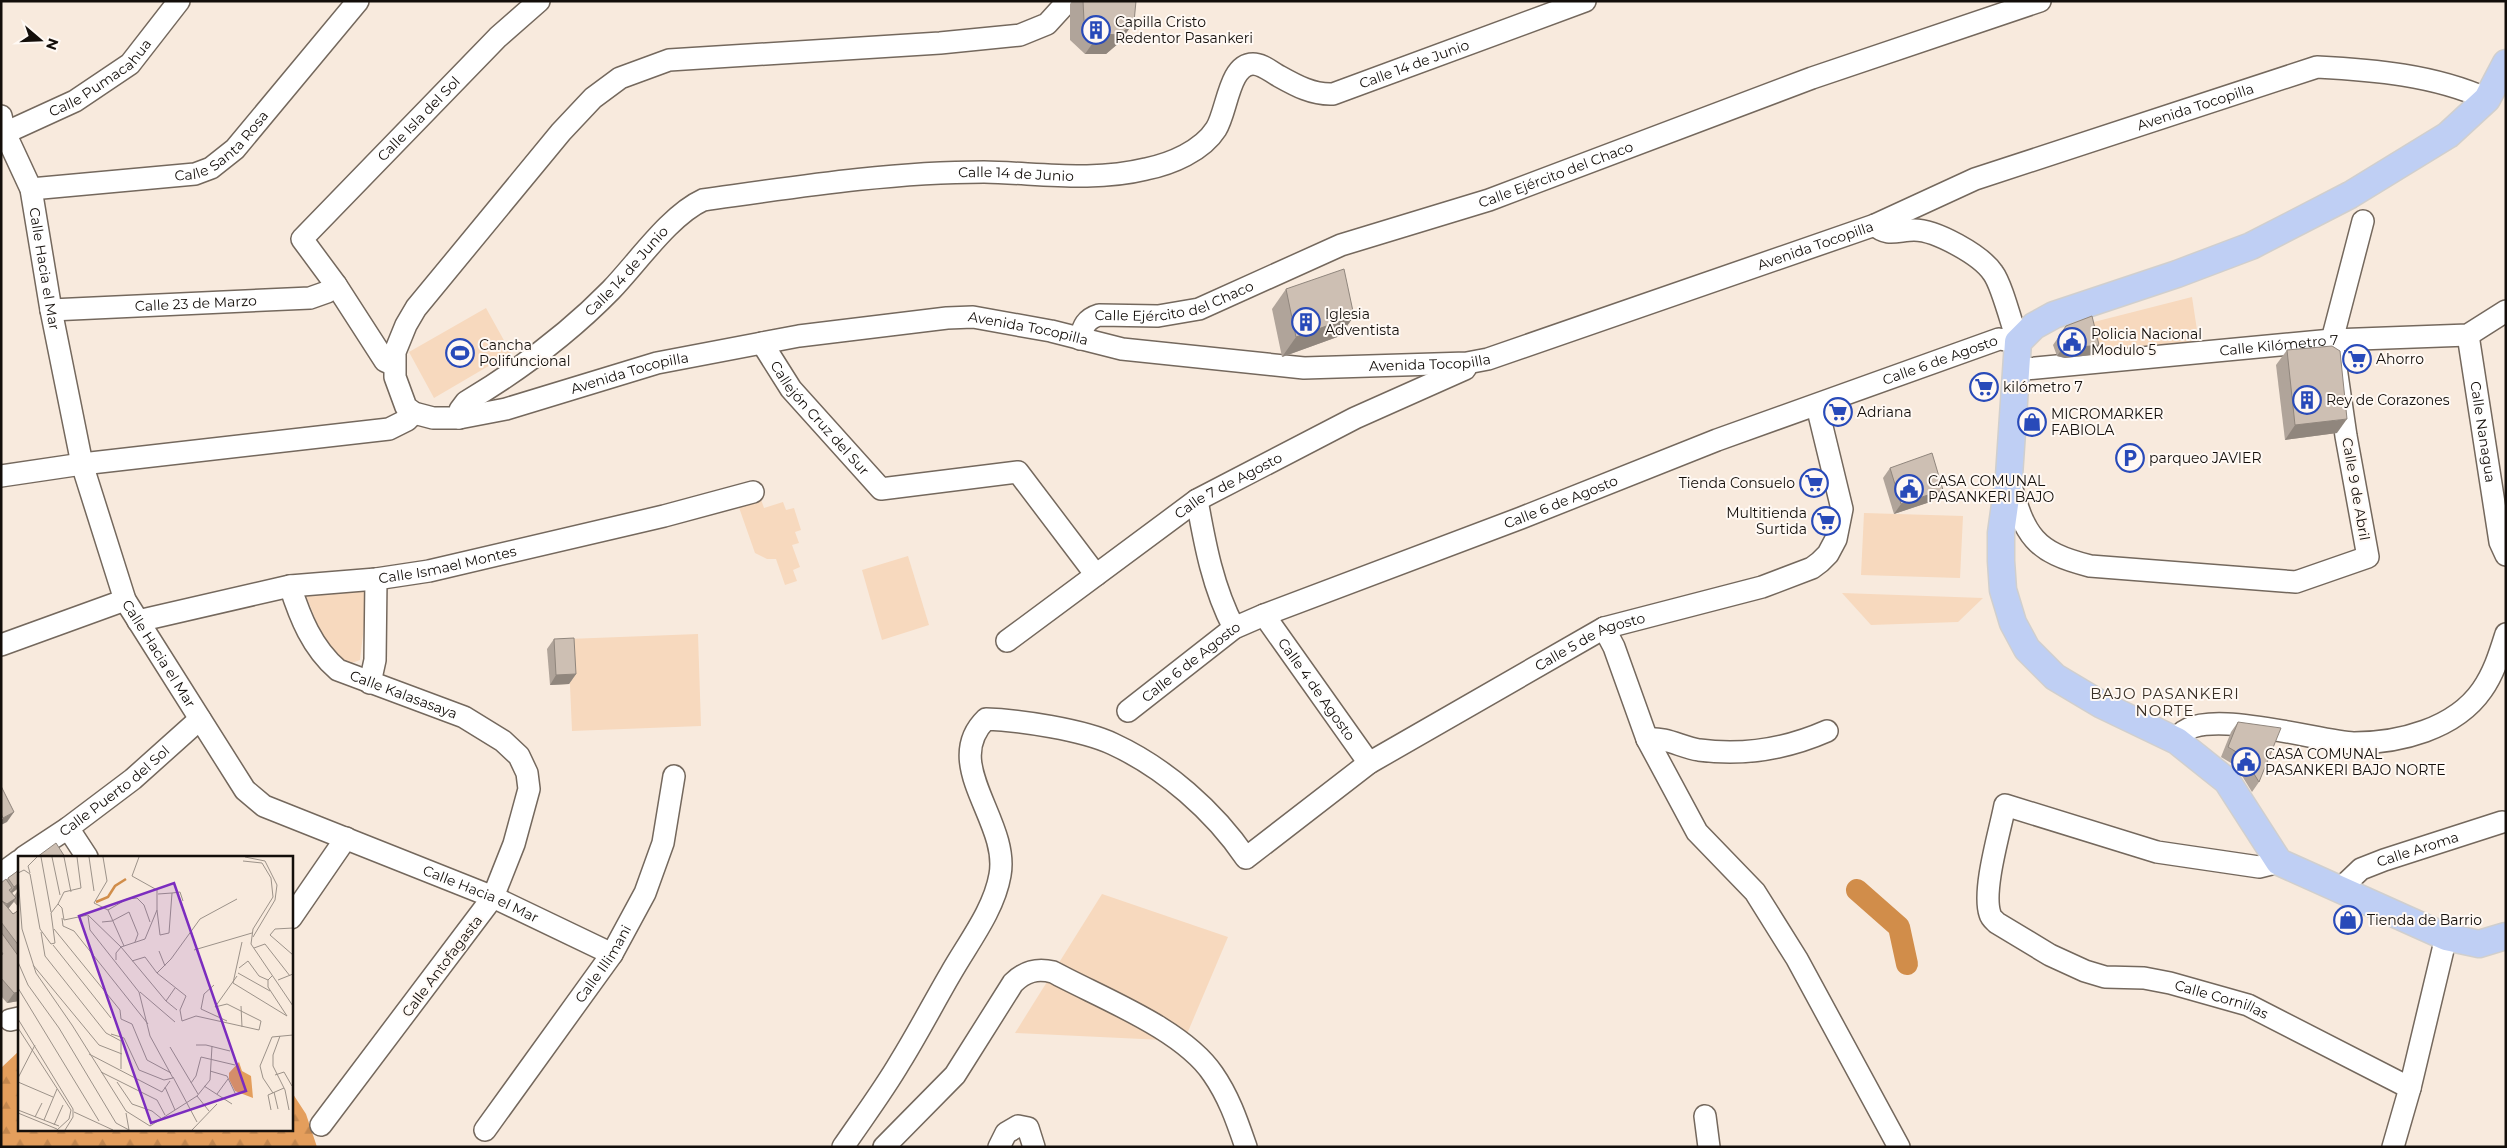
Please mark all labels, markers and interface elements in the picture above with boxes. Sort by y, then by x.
place label: Capilla Cristo Redentor Pasankeri [1115,13,1253,47]
north arrow [15,15,65,65]
building icon: Capilla Cristo Redentor Pasankeri [1081,15,1111,45]
street label: Calle Pumacahua [46,35,155,121]
street label: Calle 14 de Junio [1357,35,1472,93]
text: N [42,36,63,53]
street label: Calle Isla del Sol [373,73,464,165]
street label: Avenida Tocopilla [2135,79,2256,134]
street label: Calle Santa Rosa [174,107,272,185]
street label: Calle Ejército del Chaco [1476,137,1636,212]
street label: Calle 14 de Junio [958,163,1074,185]
street label: Calle Hacia el Mar [25,206,64,332]
street label: Avenida Tocopilla [1755,217,1876,274]
street label: Calle 14 de Junio [581,222,672,320]
street label: Calle Ejército del Chaco [1094,277,1256,325]
street label: Calle 23 de Marzo [134,291,257,315]
place label: Iglesia Adventista [1325,305,1400,339]
street label: Avenida Tocopilla [967,307,1090,349]
building icon: Iglesia Adventista [1291,307,1321,337]
place label: Policia Nacional Modulo 5 [2091,325,2202,359]
public building icon: Policia Nacional Modulo 5 [2057,327,2087,357]
street label: Calle 6 de Agosto [1880,331,2000,389]
street label: Calle Kilómetro 7 [2219,331,2339,360]
place label: Cancha Polifuncional [479,336,571,370]
sports icon: Cancha Polifuncional [445,338,475,368]
supermarket icon: Ahorro [2342,344,2372,374]
street label: Avenida Tocopilla [568,348,690,398]
street label: Avenida Tocopilla [1369,350,1492,375]
place label: Ahorro [2376,350,2424,368]
street label: Callejón Cruz del Sur [766,357,874,479]
supermarket icon: kilómetro 7 [1969,372,1999,402]
place label: kilómetro 7 [2003,378,2083,396]
street label: Calle Nanagua [2466,380,2500,484]
building icon: Rey de Corazones [2292,385,2322,415]
place label: Rey de Corazones [2326,391,2450,409]
supermarket icon: Adriana [1823,397,1853,427]
place label: Adriana [1857,403,1912,421]
place label: MICROMARKER FABIOLA [2051,405,2163,439]
shop icon: MICROMARKER FABIOLA [2017,407,2047,437]
street label: Calle 9 de Abril [2338,436,2374,542]
parking icon: parqueo JAVIER [2115,443,2145,473]
street label: Calle 7 de Agosto [1171,448,1285,523]
place label: parqueo JAVIER [2149,449,2262,467]
supermarket icon: Tienda Consuelo [1799,468,1829,498]
street label: Calle 6 de Agosto [1501,471,1621,533]
place label: CASA COMUNAL PASANKERI BAJO [1928,472,2055,506]
place label: Tienda Consuelo [1679,474,1795,492]
public building icon: CASA COMUNAL PASANKERI BAJO [1894,474,1924,504]
place label: Multitienda Surtida [1726,504,1807,538]
supermarket icon: Multitienda Surtida [1811,506,1841,536]
street label: Calle Ismael Montes [377,542,518,588]
street label: Calle Hacia el Mar [118,596,200,711]
street label: Calle 5 de Agosto [1532,609,1647,675]
street label: Calle 6 de Agosto [1138,617,1243,706]
street label: Calle 4 de Agosto [1274,634,1359,744]
street label: Calle Kalasasaya [347,666,460,723]
district label: BAJO PASANKERI NORTE [2090,684,2240,720]
street label: Calle Puerto del Sol [56,742,173,840]
place label: CASA COMUNAL PASANKERI BAJO NORTE [2265,745,2446,779]
public building icon: CASA COMUNAL PASANKERI BAJO NORTE [2231,747,2261,777]
street label: Calle Aroma [2374,828,2461,871]
inset map [18,856,292,1130]
street label: Calle Hacia el Mar [420,861,542,927]
shop icon: Tienda de Barrio [2333,905,2363,935]
place label: Tienda de Barrio [2367,911,2482,929]
street label: Calle Antofagasta [398,912,486,1020]
street label: Calle Illimani [571,922,635,1006]
street label: Calle Cornillas [2173,976,2272,1023]

